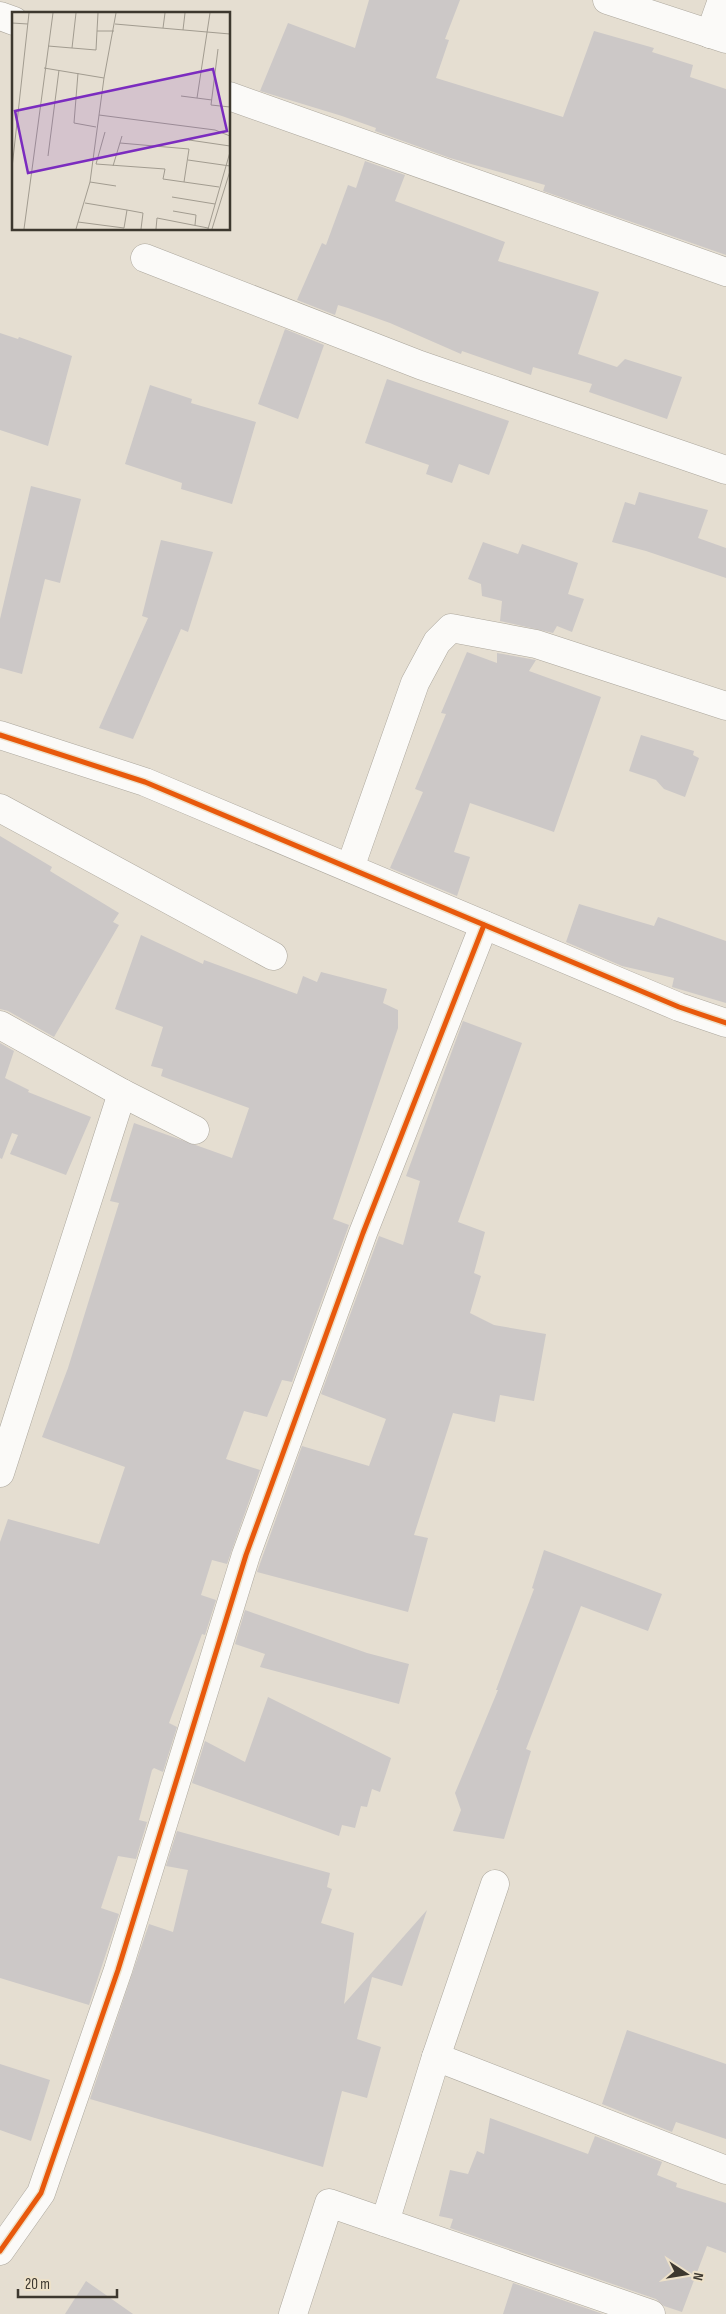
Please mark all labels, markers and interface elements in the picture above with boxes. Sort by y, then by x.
inset map [12,12,230,230]
north arrow [661,2249,711,2299]
scale bar [18,2266,116,2298]
text: N [689,2271,707,2282]
text: 20 m [25,2275,50,2294]

